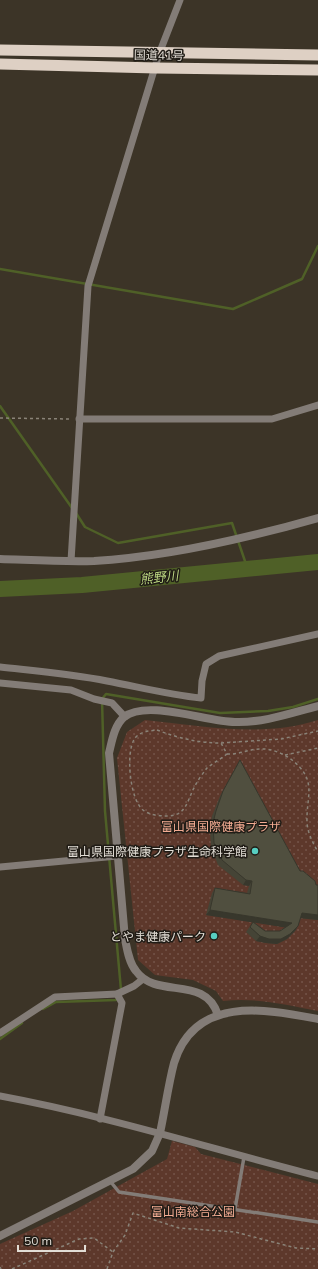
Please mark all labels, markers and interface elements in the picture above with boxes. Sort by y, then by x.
street label: 国道41号 [134,47,184,63]
water label: 熊野川 [139,567,181,587]
park label: 富山県国際健康プラザ [161,819,281,834]
place label: 富山県国際健康プラザ生命科学館 [67,844,247,859]
marker: 富山県国際健康プラザ生命科学館 [250,846,260,856]
place label: とやま健康パーク [110,929,206,944]
marker: とやま健康パーク [209,931,219,941]
park label: 富山南総合公園 [151,1204,235,1219]
scale bar [18,1227,85,1253]
text: 50 m [24,1233,52,1248]

